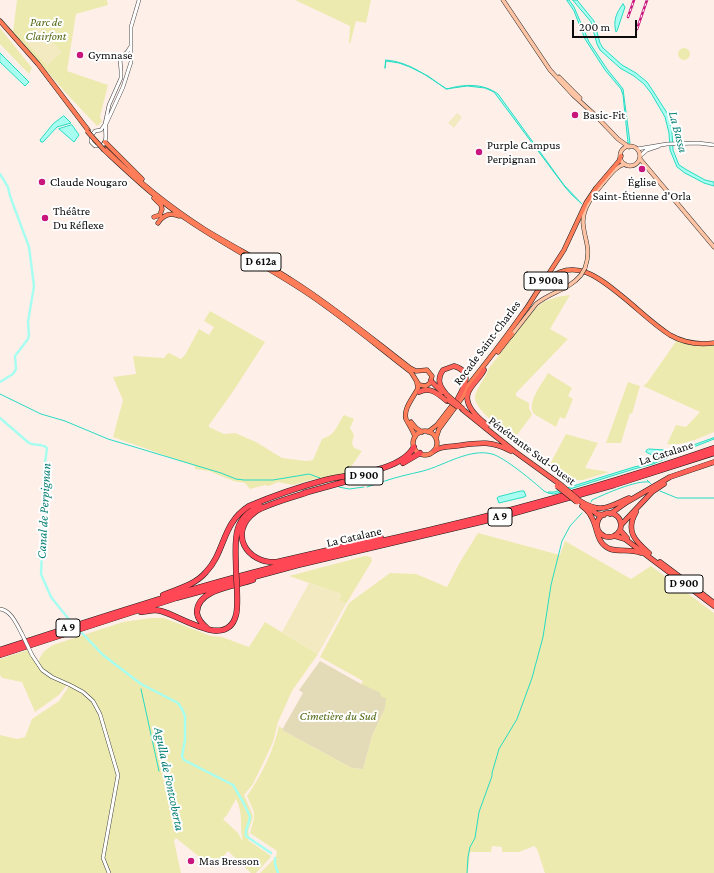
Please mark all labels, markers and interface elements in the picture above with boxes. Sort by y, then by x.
scale bar [574,12,639,38]
park label: Parc de Clairfont [26,15,66,43]
text: 200 m [579,20,610,34]
place label: Gymnase [88,48,133,62]
marker: Gymnase [75,50,85,60]
place label: Basic-Fit [583,108,625,122]
water label: La Bassa [665,109,691,155]
marker: Basic-Fit [570,110,580,120]
place label: Purple Campus Perpignan [487,138,560,166]
marker: Purple Campus Perpignan [474,147,484,157]
marker: Église Saint-Étienne d'Orla [637,164,647,174]
place label: Claude Nougaro [50,175,127,189]
place label: Église Saint-Étienne d'Orla [593,175,691,203]
marker: Claude Nougaro [37,177,47,187]
place label: Théâtre Du Réflexe [53,204,104,232]
marker: Théâtre Du Réflexe [40,213,50,223]
road number: D 612a [241,253,281,271]
road number: D 900a [524,272,568,290]
street label: Rocade Saint-Charles [450,298,524,388]
street label: Pénétrante Sud-Ouest [486,414,578,488]
street label: La Catalane [637,437,695,469]
water label: Canal de Perpignan [34,463,54,559]
road number: D 900 [345,467,383,485]
road number: A 9 [488,508,512,526]
street label: La Catalane [325,524,383,550]
road number: D 900 [665,575,703,593]
road number: A 9 [56,619,80,637]
park label: Cimetière du Sud [300,709,376,723]
water label: Agulla de Fontcoberta [150,726,188,832]
place label: Mas Bresson [199,854,259,868]
marker: Mas Bresson [186,856,196,866]

